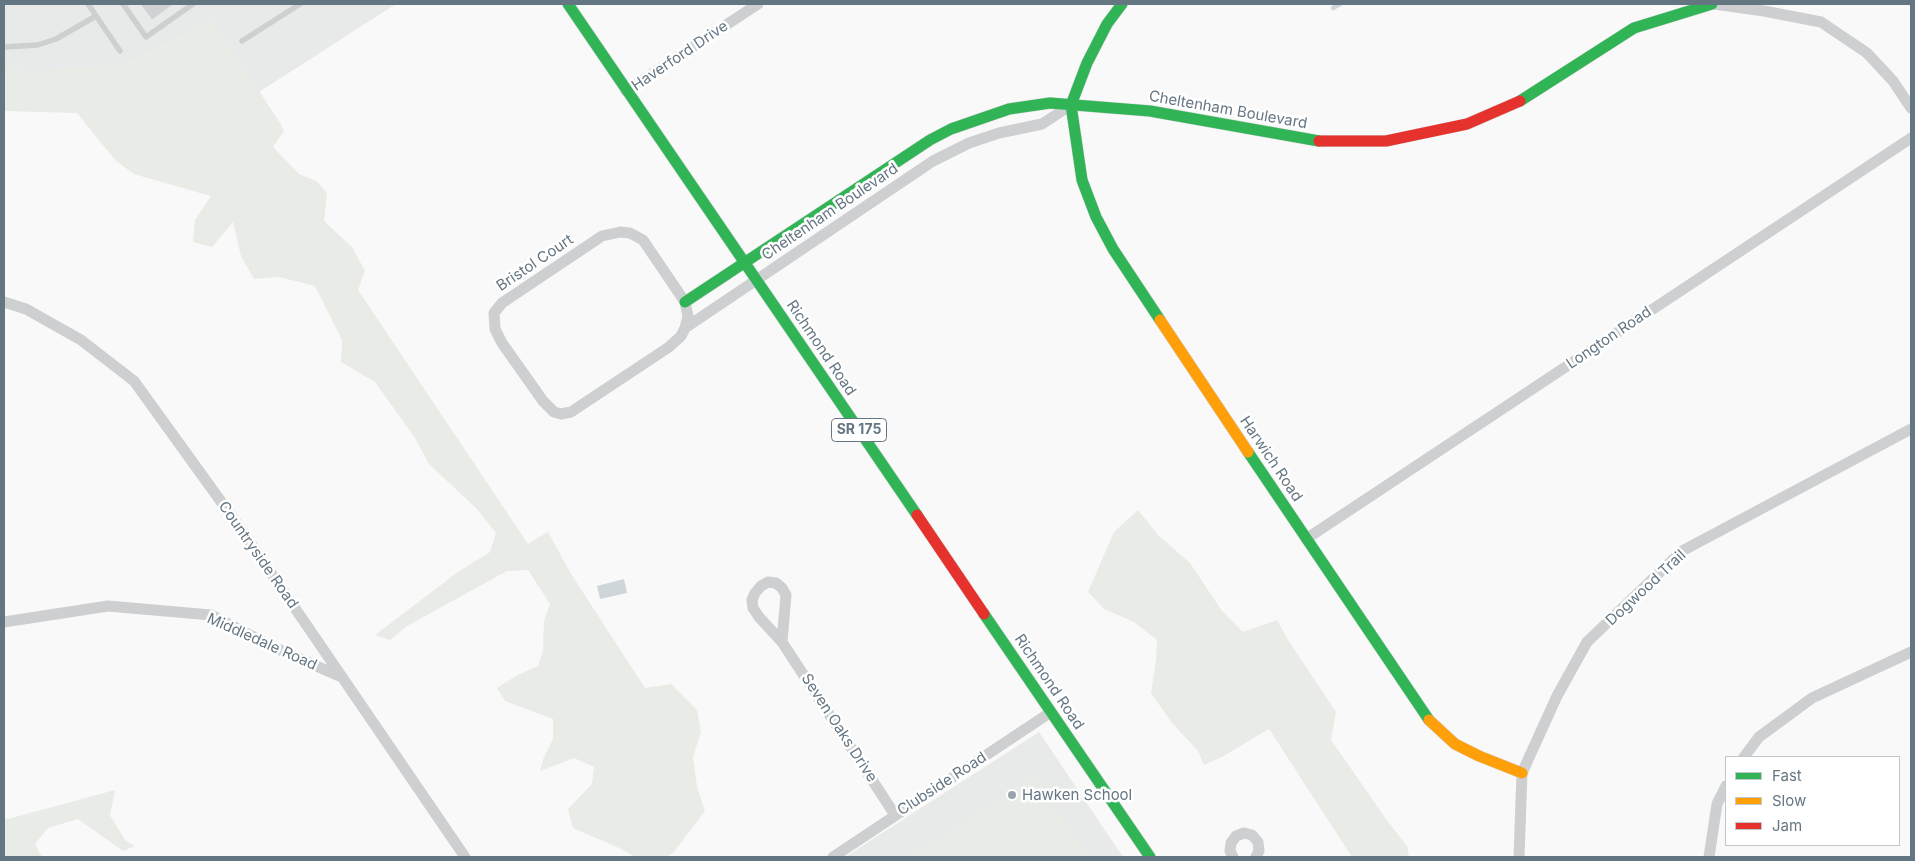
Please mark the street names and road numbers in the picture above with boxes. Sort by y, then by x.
street label: Haverford Drive [628,17,732,95]
street label: Cheltenham Boulevard [1147,87,1309,133]
street label: Cheltenham Boulevard [758,160,902,264]
street label: Bristol Court [493,231,577,295]
street label: Richmond Road [782,297,860,399]
street label: Longton Road [1563,303,1655,373]
street label: Harwich Road [1236,413,1306,505]
road number: SR 175 [832,418,886,442]
street label: Countryside Road [214,498,302,612]
street label: Dogwood Trail [1602,546,1690,630]
street label: Middledale Road [204,610,320,674]
street label: Richmond Road [1010,631,1088,733]
street label: Seven Oaks Drive [797,670,881,786]
street label: Clubside Road [894,749,990,819]

